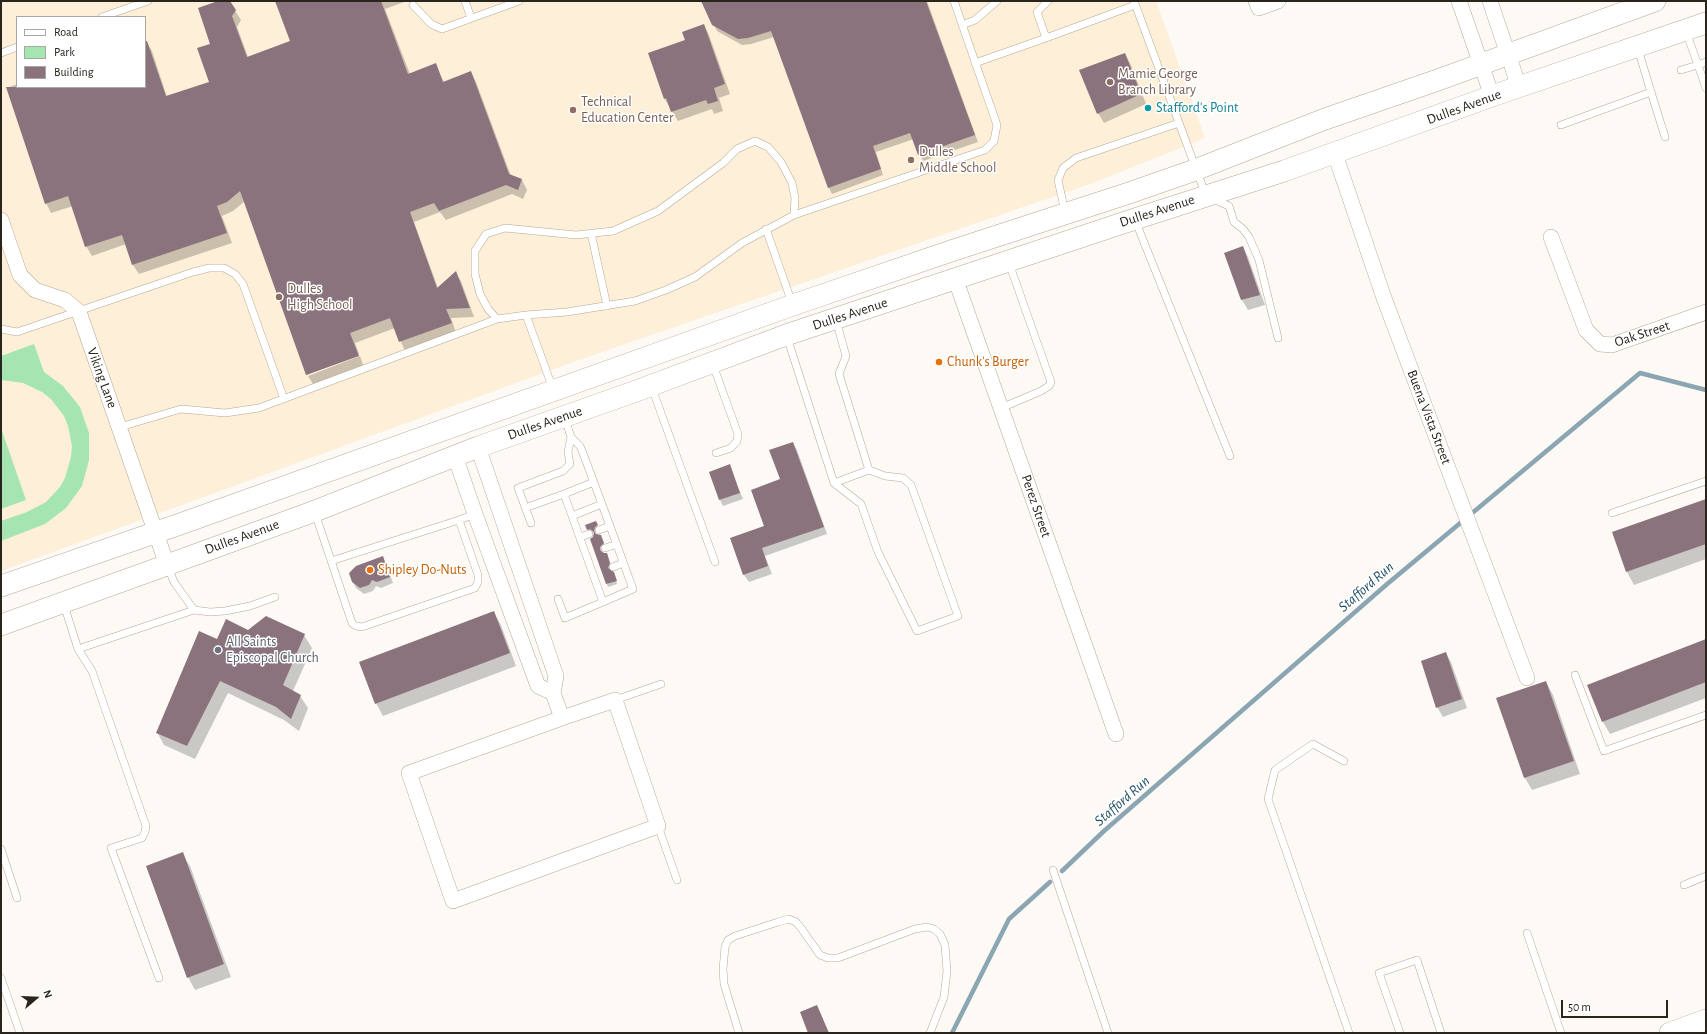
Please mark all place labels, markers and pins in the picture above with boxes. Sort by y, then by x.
place label: Mamie George Branch Library [1118,66,1198,98]
marker: Mamie George Branch Library [1105,77,1115,87]
place label: Technical Education Center [581,94,674,126]
place label: Stafford's Point [1156,100,1239,116]
marker: Stafford's Point [1143,103,1153,113]
marker: Technical Education Center [568,105,578,115]
place label: Dulles Middle School [919,144,996,176]
marker: Dulles Middle School [906,155,916,165]
place label: Dulles High School [287,281,353,314]
marker: Dulles High School [274,292,284,302]
place label: Chunk's Burger [947,354,1029,370]
marker: Chunk's Burger [934,357,944,367]
place label: Shipley Do-Nuts [378,562,466,578]
marker: Shipley Do-Nuts [365,565,375,575]
place label: All Saints Episcopal Church [226,634,319,666]
marker: All Saints Episcopal Church [213,645,223,655]

